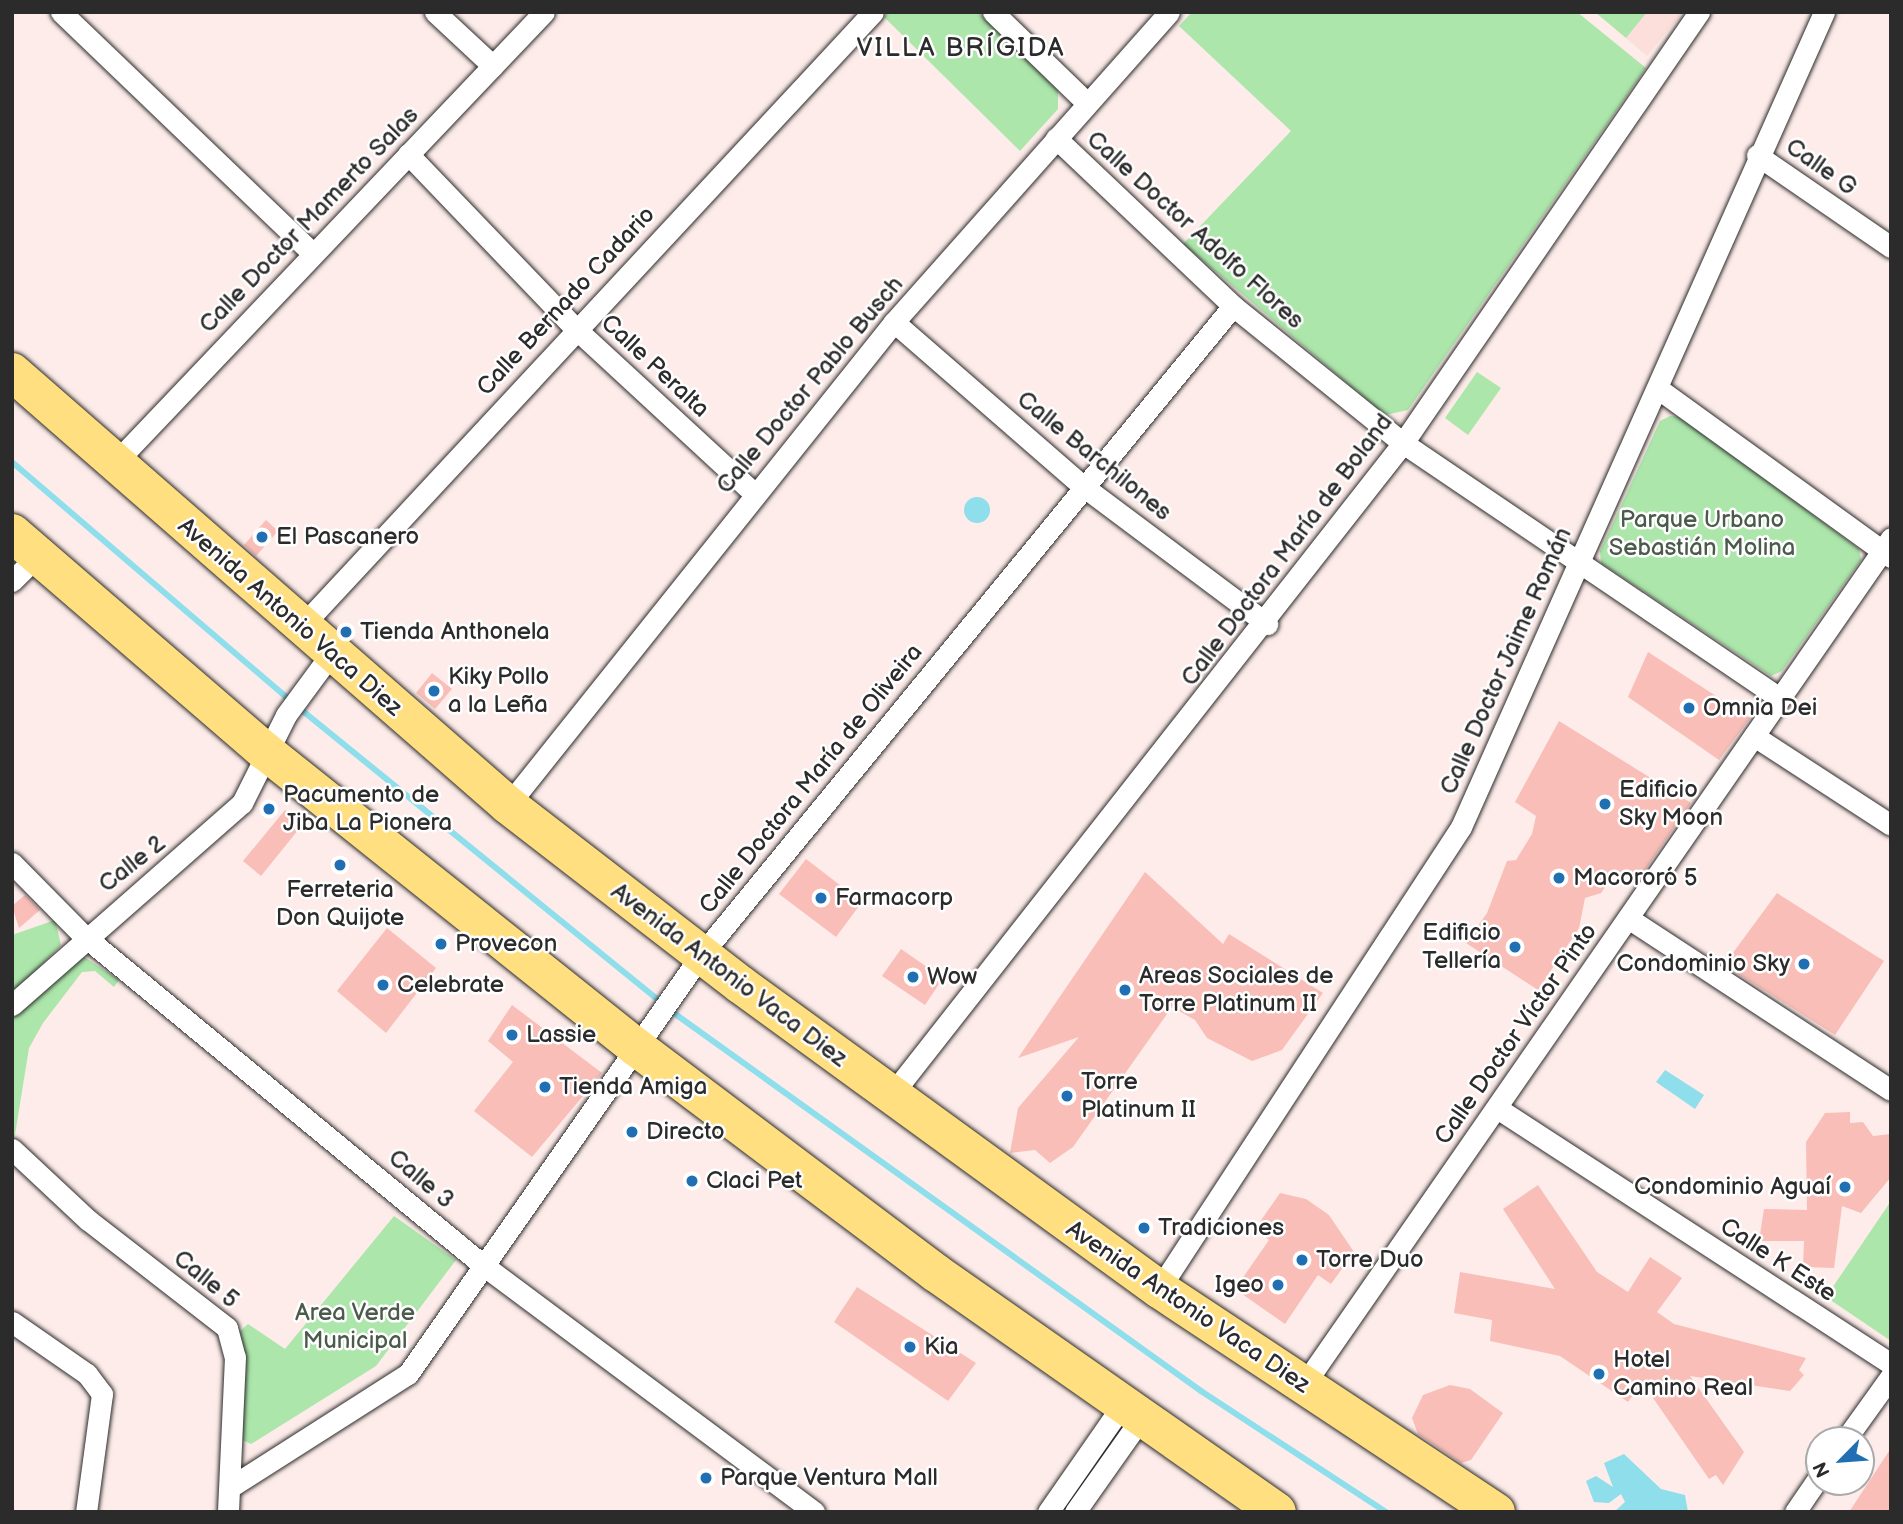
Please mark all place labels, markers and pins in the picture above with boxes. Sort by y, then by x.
place label: El Pascanero [276,523,419,551]
marker: El Pascanero [254,529,270,545]
place label: Tienda Anthonela [360,618,550,646]
marker: Tienda Anthonela [338,624,354,640]
place label: Kiky Pollo a la Leña [448,663,551,719]
marker: Kiky Pollo a la Leña [426,683,442,699]
place label: Omnia Dei [1703,694,1817,722]
marker: Omnia Dei [1681,700,1697,716]
place label: Edificio Sky Moon [1619,776,1725,832]
place label: Pacumento de Jiba La Pionera [283,781,452,837]
marker: Edificio Sky Moon [1597,796,1613,812]
marker: Pacumento de Jiba La Pionera [261,801,277,817]
marker: Ferreteria Don Quijote [332,857,348,873]
place label: Macororó 5 [1573,864,1698,892]
marker: Macororó 5 [1551,870,1567,886]
place label: Ferreteria Don Quijote [276,876,404,932]
place label: Farmacorp [835,884,953,912]
marker: Farmacorp [813,890,829,906]
place label: Edificio Tellería [1422,919,1501,975]
place label: Provecon [455,930,557,958]
marker: Provecon [433,936,449,952]
marker: Edificio Tellería [1507,939,1523,955]
place label: Condominio Sky [1616,950,1790,978]
marker: Condominio Sky [1796,956,1812,972]
place label: Areas Sociales de Torre Platinum II [1139,962,1334,1018]
place label: Wow [927,963,977,991]
marker: Wow [905,969,921,985]
place label: Celebrate [397,971,504,999]
marker: Celebrate [375,977,391,993]
marker: Areas Sociales de Torre Platinum II [1117,982,1133,998]
place label: Lassie [526,1021,596,1049]
marker: Lassie [504,1027,520,1043]
place label: Torre Platinum II [1081,1068,1196,1124]
place label: Tienda Amiga [559,1073,707,1101]
marker: Tienda Amiga [537,1079,553,1095]
marker: Torre Platinum II [1059,1088,1075,1104]
place label: Directo [646,1118,725,1146]
marker: Directo [624,1124,640,1140]
place label: Claci Pet [706,1167,802,1195]
marker: Claci Pet [684,1173,700,1189]
place label: Condominio Aguaí [1634,1173,1831,1201]
marker: Condominio Aguaí [1837,1179,1853,1195]
place label: Tradiciones [1158,1214,1284,1242]
marker: Tradiciones [1136,1220,1152,1236]
place label: Torre Duo [1316,1246,1424,1274]
marker: Torre Duo [1294,1252,1310,1268]
place label: Igeo [1215,1271,1264,1299]
marker: Igeo [1270,1277,1286,1293]
place label: Kia [924,1333,959,1361]
marker: Kia [902,1339,918,1355]
place label: Hotel Camino Real [1613,1346,1753,1402]
marker: Hotel Camino Real [1591,1366,1607,1382]
place label: Parque Ventura Mall [720,1464,939,1492]
marker: Parque Ventura Mall [698,1470,714,1486]

